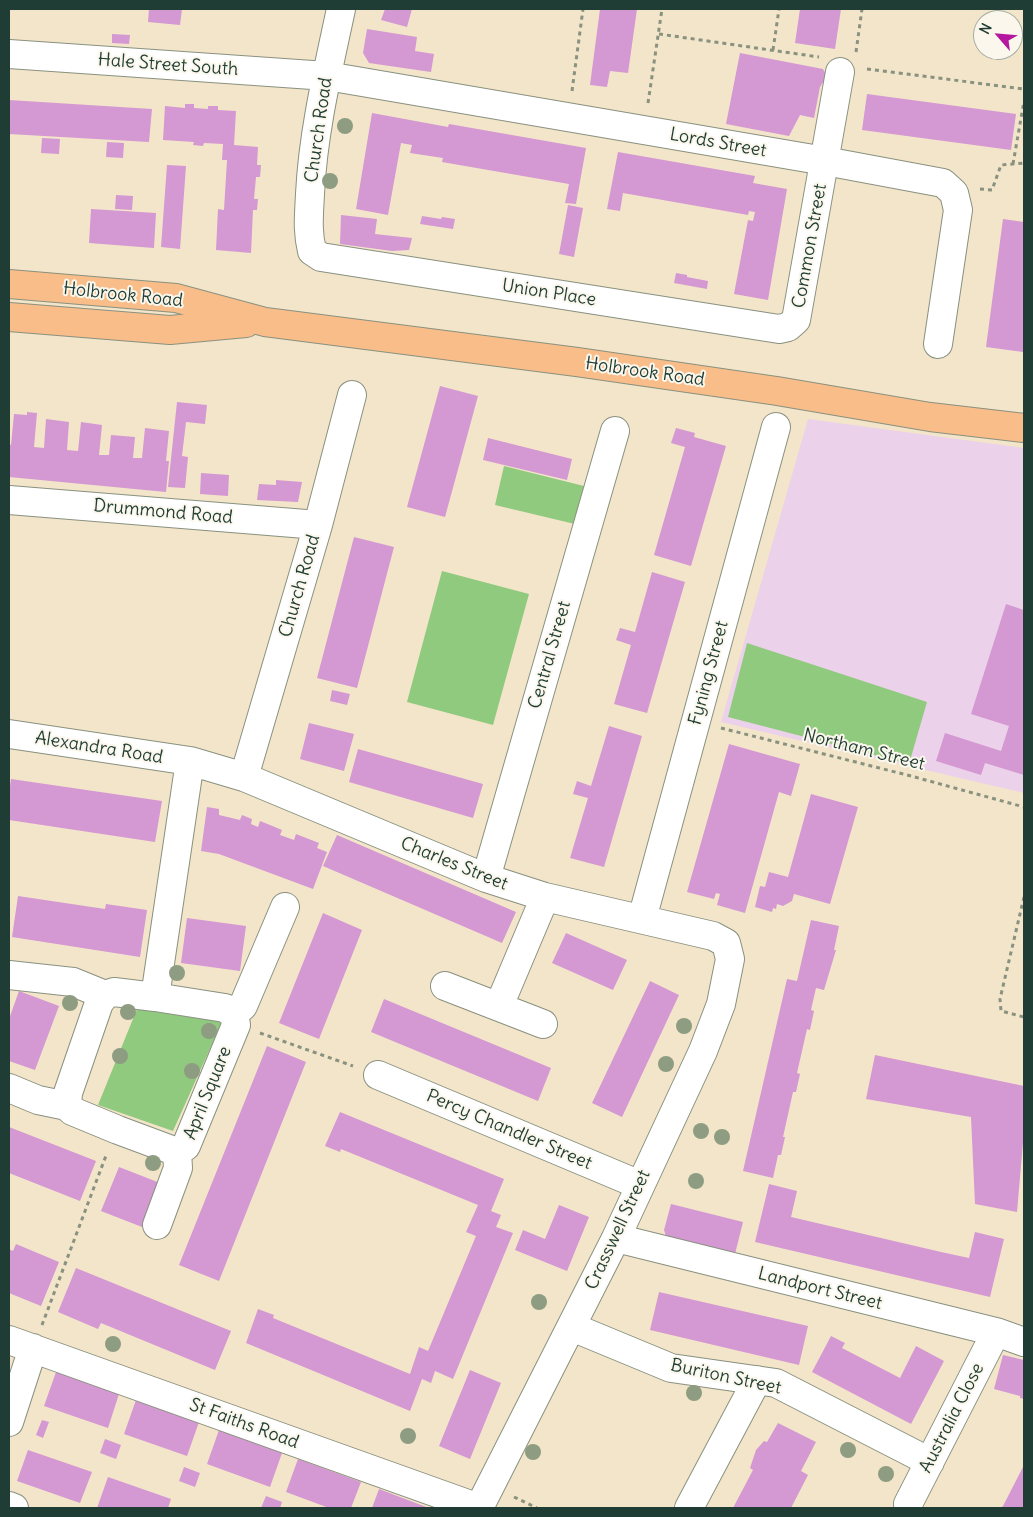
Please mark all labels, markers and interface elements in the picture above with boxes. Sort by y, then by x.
north arrow [973,10,1023,60]
text: N [975,20,996,37]
street label: Hale Street South [97,49,239,81]
street label: Church Road [301,76,337,184]
street label: Lords Street [668,124,768,162]
street label: Common Street [788,182,832,310]
street label: Union Place [500,275,598,311]
street label: Holbrook Road [62,278,184,312]
street label: Holbrook Road [584,353,706,391]
street label: Drummond Road [92,495,234,529]
street label: Church Road [275,532,325,640]
street label: Central Street [524,599,576,711]
street label: Fyning Street [685,619,733,727]
street label: Northam Street [801,724,927,776]
street label: Alexandra Road [34,727,164,769]
street label: Charles Street [397,833,511,895]
street label: April Square [180,1043,236,1143]
street label: Percy Chandler Street [423,1085,595,1175]
street label: Crasswell Street [581,1167,655,1293]
street label: Landport Street [756,1263,884,1315]
street label: Buriton Street [669,1355,783,1399]
street label: Australia Close [915,1360,989,1476]
street label: St Faiths Road [186,1394,302,1454]

